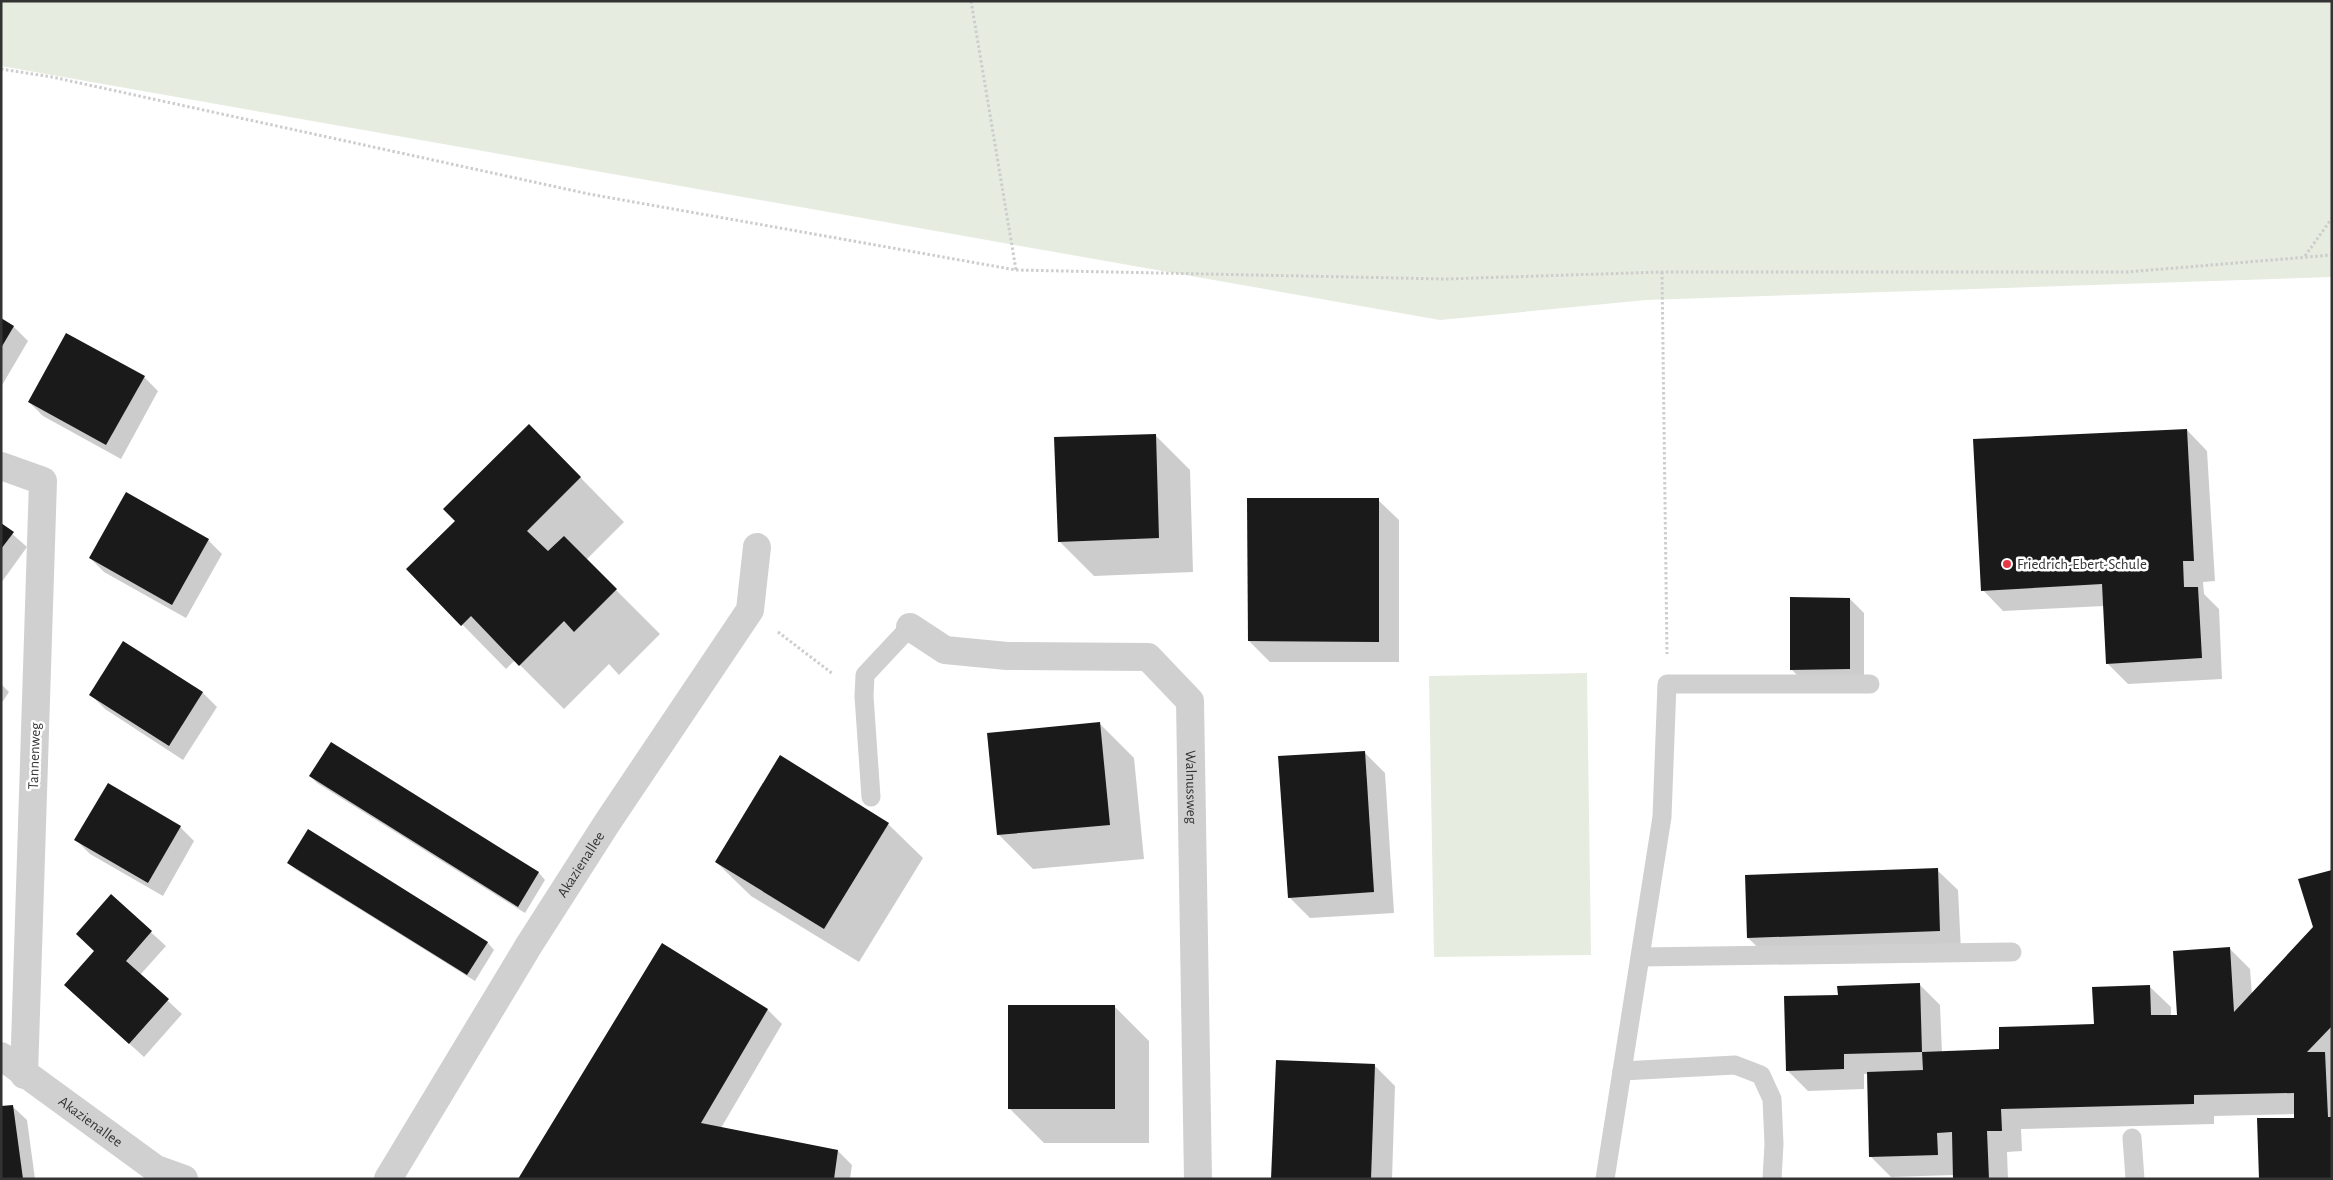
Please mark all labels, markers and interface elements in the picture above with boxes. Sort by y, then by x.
place label: Friedrich-Ebert-Schule [2017,557,2147,572]
marker: Friedrich-Ebert-Schule [2001,558,2013,570]
street label: Tannenweg [26,722,43,790]
street label: Walnussweg [1183,750,1199,825]
street label: Akazienallee [555,829,608,900]
street label: Akazienallee [56,1094,125,1150]

